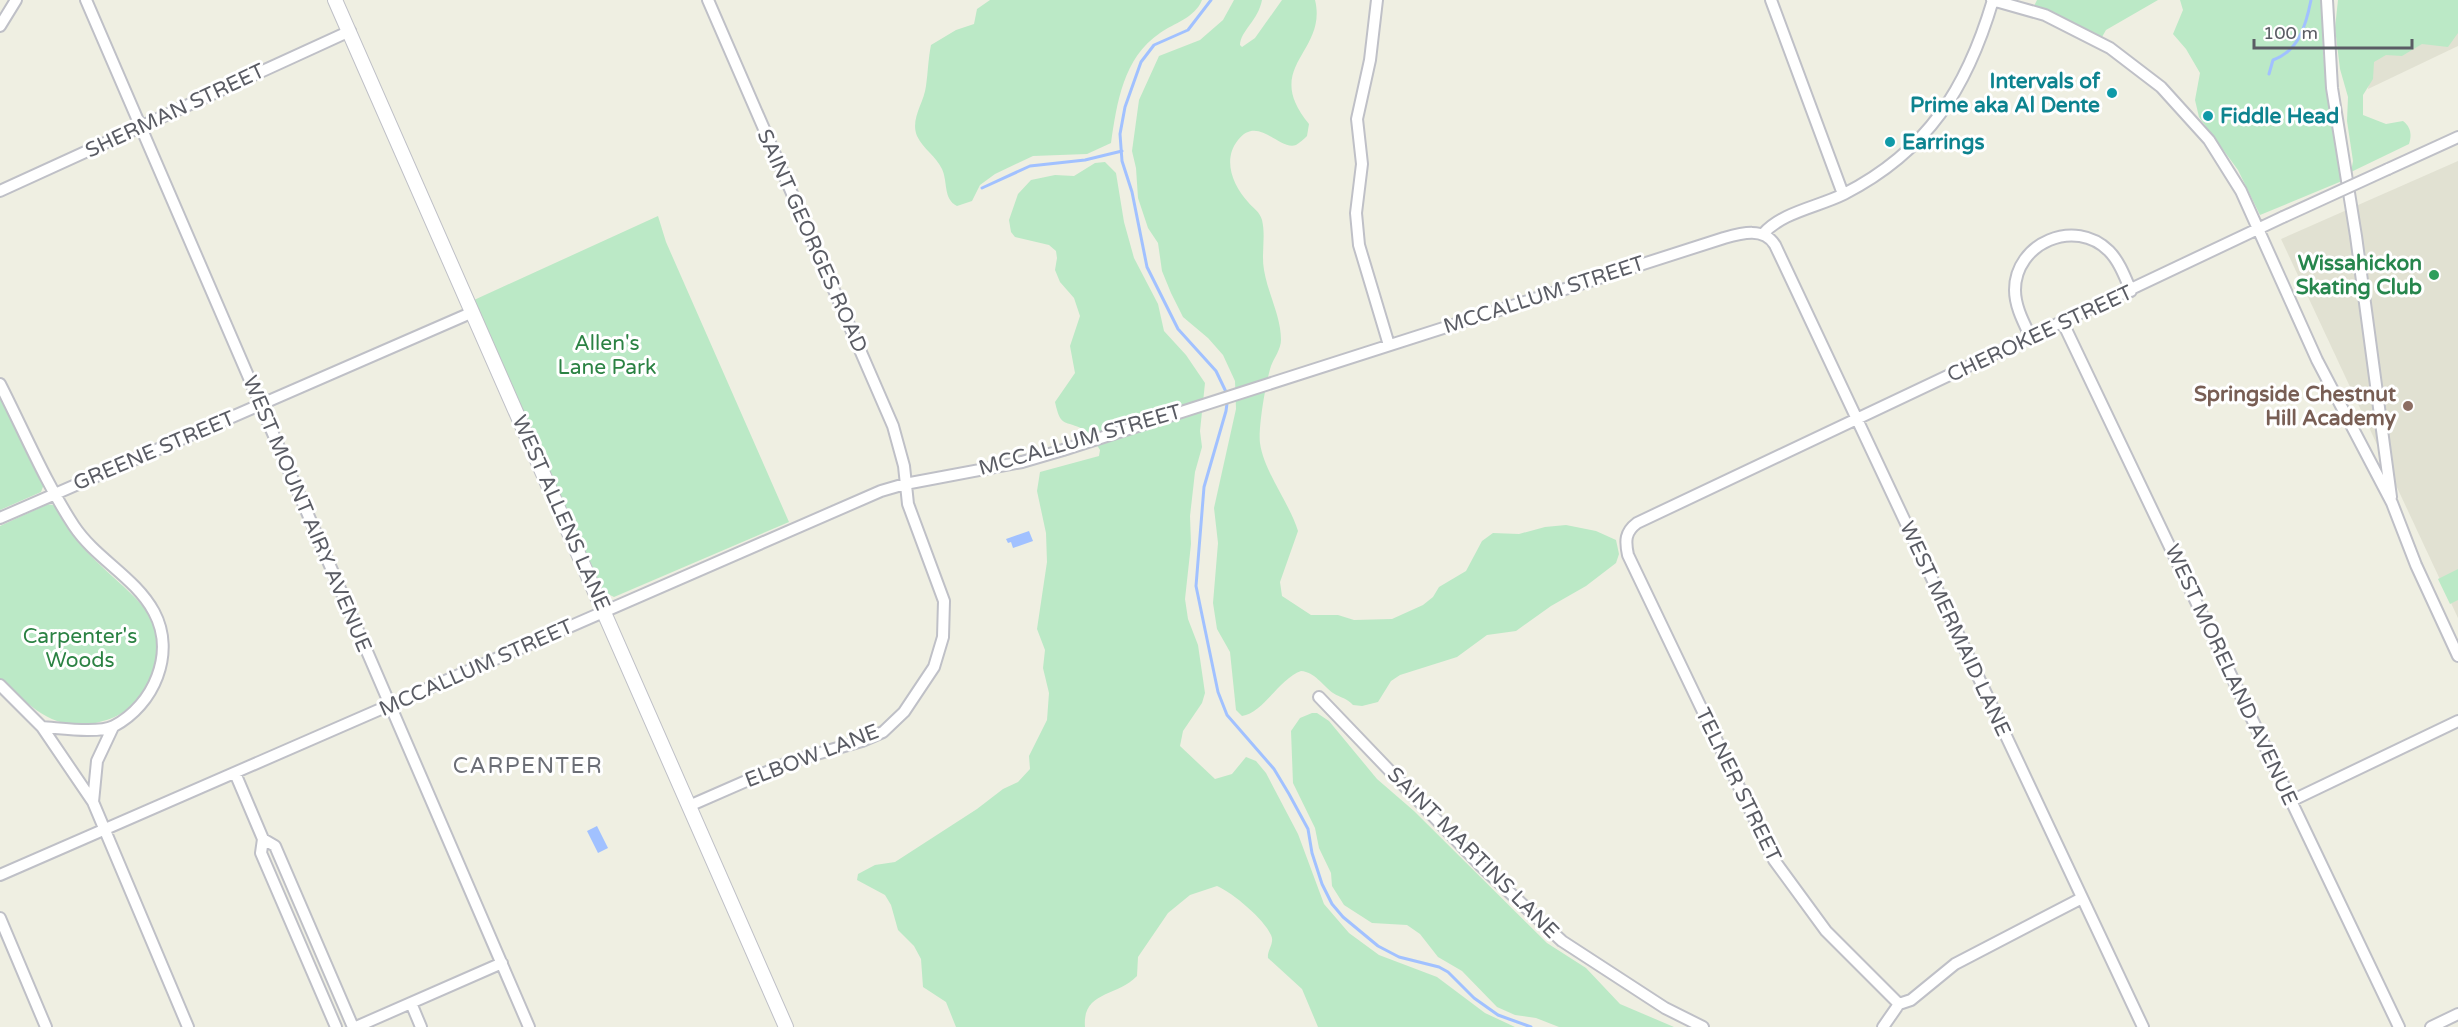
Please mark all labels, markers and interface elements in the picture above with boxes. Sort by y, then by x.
scale bar [2254,12,2412,50]
text: 100 m [2263,22,2318,44]
street label: SHERMAN STREET [81,58,269,164]
place label: Intervals of Prime aka Al Dente [1910,69,2101,118]
marker: Intervals of Prime aka Al Dente [2105,86,2119,100]
place label: Fiddle Head [2220,104,2339,129]
marker: Fiddle Head [2201,109,2215,123]
street label: SAINT GEORGES ROAD [751,126,873,356]
place label: Earrings [1902,130,1985,155]
marker: Earrings [1883,135,1897,149]
street label: MCCALLUM STREET [1440,251,1648,339]
place label: Wissahickon Skating Club [2296,251,2422,300]
marker: Wissahickon Skating Club [2427,268,2441,282]
street label: CHEROKEE STREET [1943,280,2137,388]
park label: Allen's Lane Park [558,331,656,380]
street label: WEST MOUNT AIRY AVENUE [237,372,377,656]
place label: Springside Chestnut Hill Academy [2194,382,2397,431]
street label: MCCALLUM STREET [976,399,1184,481]
marker: Springside Chestnut Hill Academy [2401,399,2415,413]
street label: GREENE STREET [70,406,239,496]
street label: WEST ALLENS LANE [507,411,615,615]
street label: WEST MERMAID LANE [1894,517,2016,741]
street label: WEST MORELAND AVENUE [2159,541,2303,809]
street label: MCCALLUM STREET [375,614,577,722]
park label: Carpenter's Woods [23,624,137,673]
street label: TELNER STREET [1690,704,1786,866]
street label: ELBOW LANE [742,719,882,793]
district label: CARPENTER [453,753,603,779]
street label: SAINT MARTINS LANE [1382,762,1564,944]

